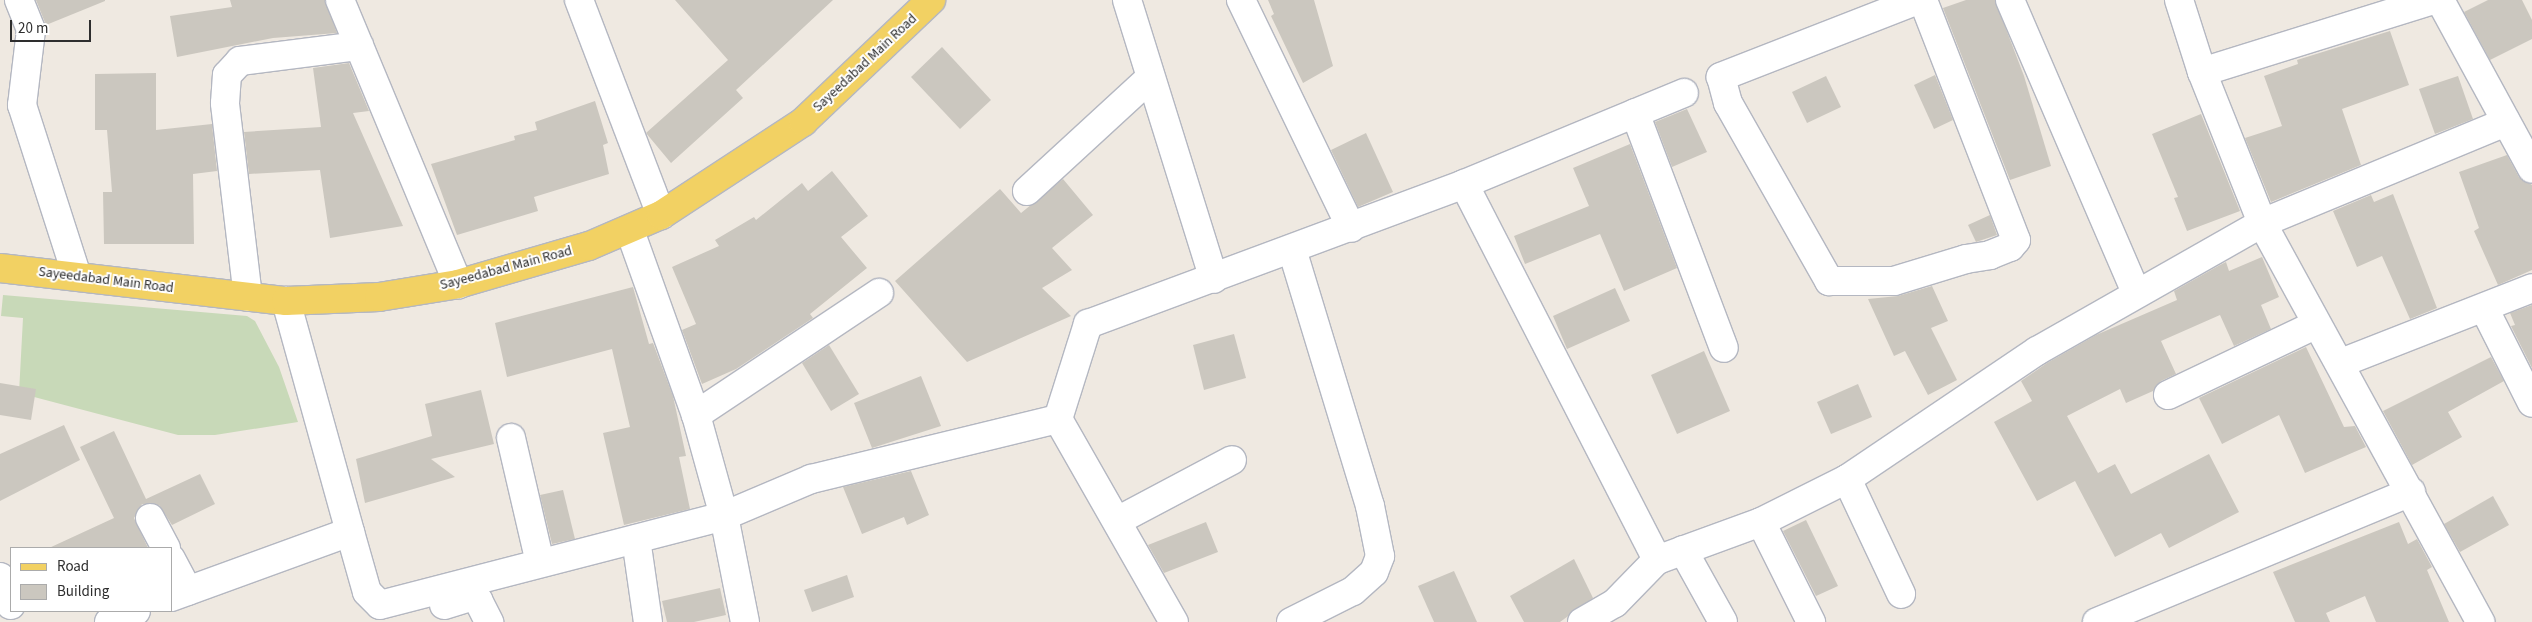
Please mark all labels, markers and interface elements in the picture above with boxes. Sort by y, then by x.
scale bar [12,10,94,42]
street label: Sayeedabad Main Road [810,10,920,116]
text: 20 m [18,18,48,39]
street label: Sayeedabad Main Road [438,242,574,294]
street label: Sayeedabad Main Road [37,263,175,297]
legend [10,547,172,612]
text: Road [57,556,89,577]
text: Building [57,581,109,602]

